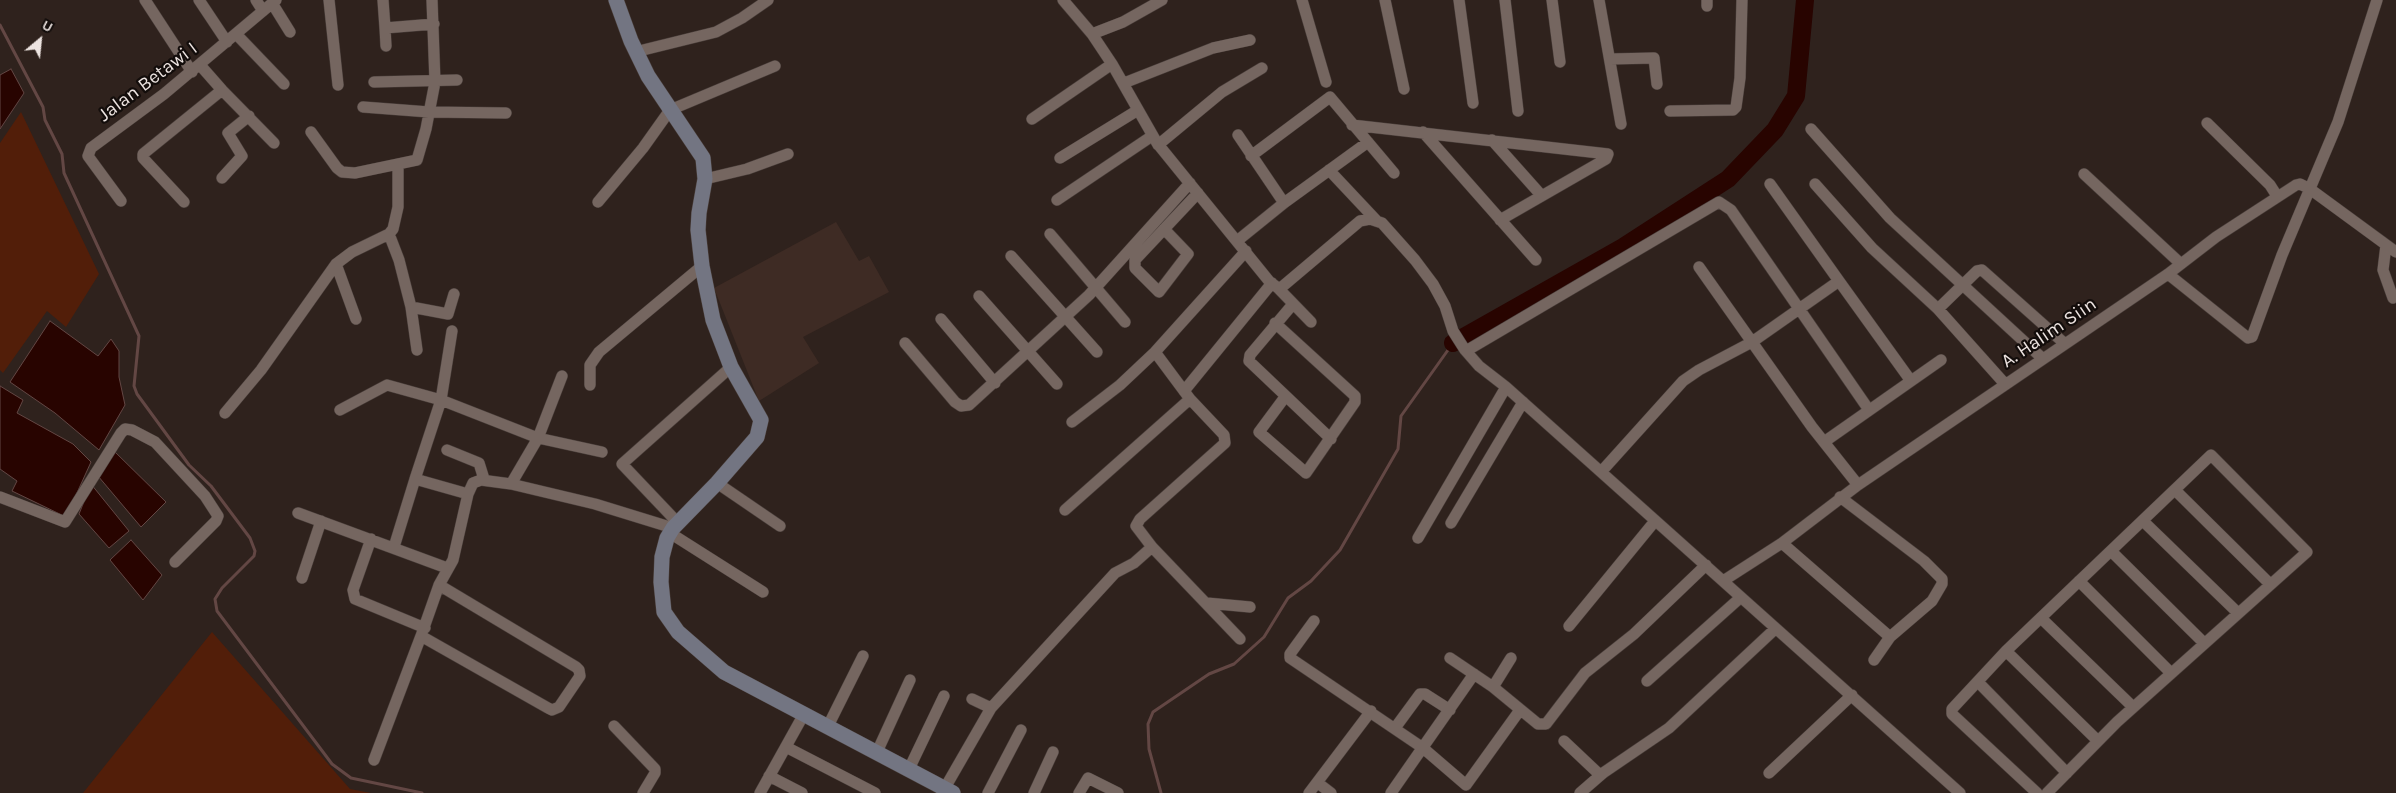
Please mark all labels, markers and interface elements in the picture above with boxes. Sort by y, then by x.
north arrow [15,15,65,65]
text: U [39,17,56,36]
street label: Jalan Betawi I [94,37,202,127]
street label: A. Halim Siin [1997,293,2101,373]

